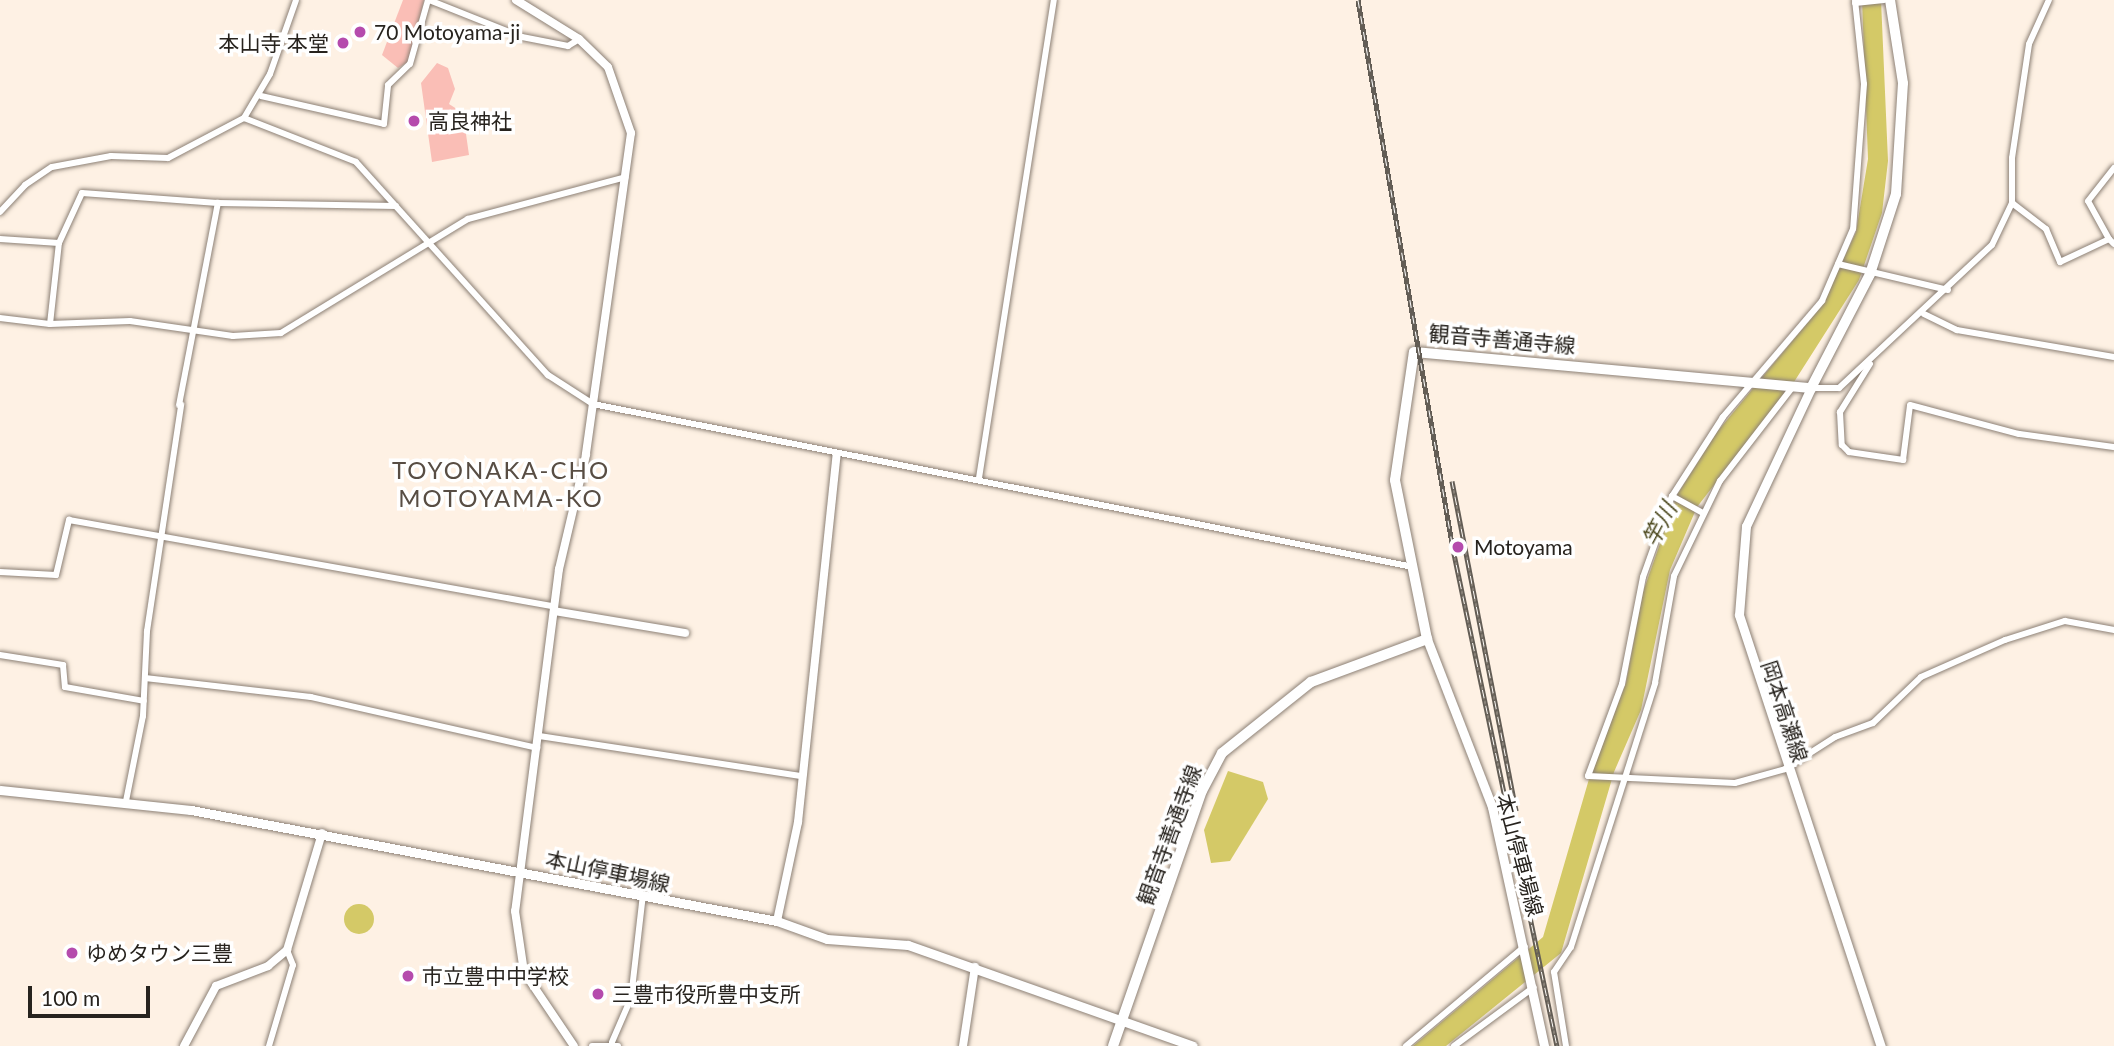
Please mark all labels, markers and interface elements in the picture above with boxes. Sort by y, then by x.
place label: 70 Motoyama-ji [374,19,520,45]
marker: 70 Motoyama-ji [352,24,368,40]
place label: 本山寺 本堂 [219,30,329,56]
marker: 本山寺 本堂 [335,35,351,51]
place label: 高良神社 [428,108,512,134]
marker: 高良神社 [406,113,422,129]
street label: 観音寺善通寺線 [1428,320,1576,358]
district label: TOYONAKA-CHO MOTOYAMA-KO [393,456,609,512]
water label: 竿川 [1636,497,1682,551]
place label: Motoyama [1474,534,1573,560]
marker: Motoyama [1448,537,1468,557]
street label: 岡本高瀬線 [1757,657,1813,765]
street label: 観音寺善通寺線 [1132,762,1206,908]
street label: 本山停車場線 [1492,791,1548,919]
street label: 本山停車場線 [544,846,672,896]
place label: ゆめタウン三豊 [86,940,233,966]
marker: ゆめタウン三豊 [64,945,80,961]
place label: 市立豊中中学校 [422,963,569,989]
marker: 市立豊中中学校 [400,968,416,984]
scale bar [32,972,154,1016]
place label: 三豊市役所豊中支所 [612,981,801,1007]
text: 100 m [41,985,100,1010]
marker: 三豊市役所豊中支所 [590,986,606,1002]

